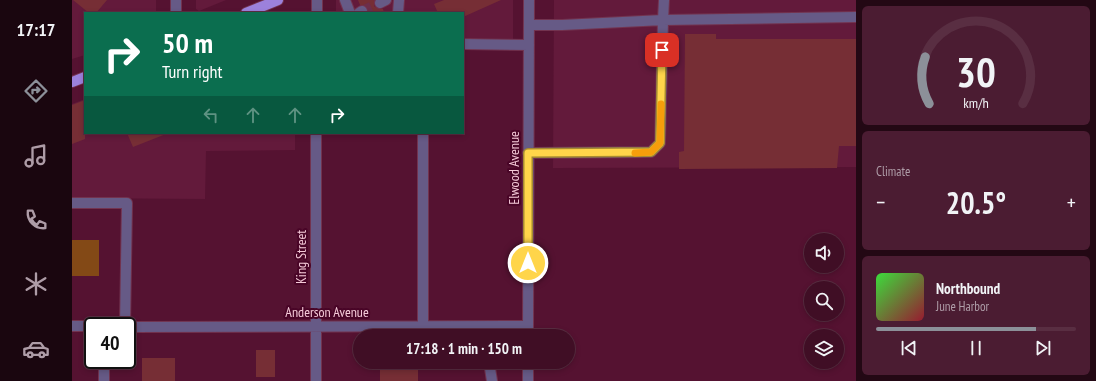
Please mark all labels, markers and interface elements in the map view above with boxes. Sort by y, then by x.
text: 17:17 [17,18,55,41]
text: 50 m [162,24,213,61]
icon: right [96,28,148,80]
pin [645,33,679,67]
icon: arrive [651,39,673,61]
text: 30 [956,44,996,97]
text: Turn right [162,60,222,83]
icon: directions [22,77,50,105]
text: km/h [963,92,989,111]
icon: left [200,104,222,126]
icon: ahead [242,104,264,126]
icon: ahead [284,104,306,126]
icon: right [326,104,348,126]
street label: Elwood Avenue [505,131,523,205]
icon: music [22,142,50,170]
text: Climate [876,163,910,180]
text: 20.5° [946,183,1006,222]
text: − [876,188,885,216]
text: + [1067,188,1076,216]
icon: phone [22,206,50,234]
street label: King Street [292,230,310,284]
map controls [804,233,844,369]
button: sound [804,233,844,273]
position arrow [507,242,549,284]
icon: climate [22,270,50,298]
text: Northbound [936,279,1000,298]
button: search [804,281,844,321]
text: June Harbor [936,298,989,315]
street label: Anderson Avenue [285,303,369,321]
speed limit sign: 40 [84,317,136,369]
button: layers [804,329,844,369]
icon: car [22,335,50,363]
icon: previous [898,337,920,359]
icon: pause [965,337,987,359]
icon: next [1032,337,1054,359]
text: 17:18 · 1 min · 150 m [406,339,522,358]

